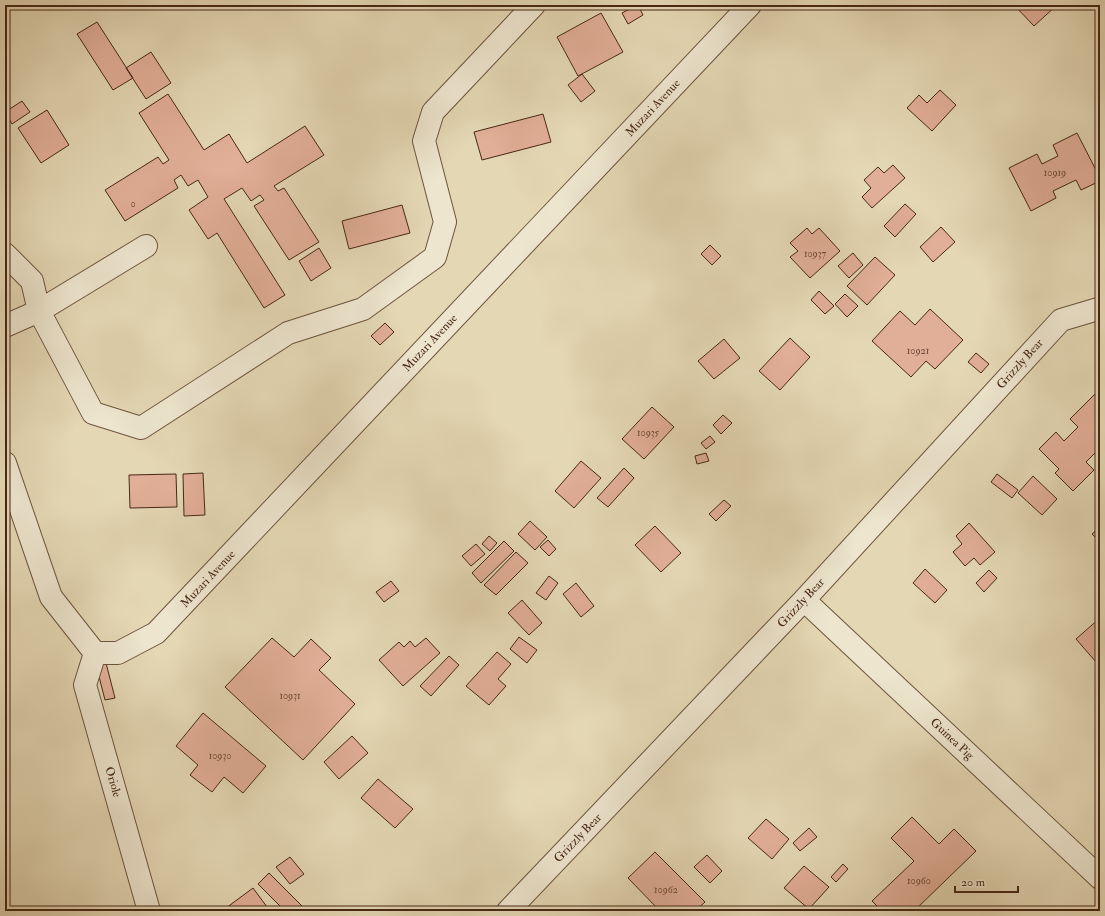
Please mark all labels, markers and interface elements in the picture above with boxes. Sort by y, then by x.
street label: Muzari Avenue [623,76,683,140]
house number: 10919 [1044,167,1066,179]
house number: 0 [130,198,136,210]
house number: 10937 [804,248,827,260]
street label: Muzari Avenue [400,311,460,375]
street label: Grizzly Bear [994,335,1047,392]
house number: 10921 [907,345,930,357]
house number: 10935 [637,427,660,439]
street label: Muzari Avenue [178,547,238,611]
street label: Grizzly Bear [774,575,828,631]
house number: 10931 [279,690,301,702]
street label: Guinea Pig [927,715,978,764]
house number: 10930 [209,750,231,762]
street label: Oriole [101,765,125,799]
street label: Grizzly Bear [551,810,605,866]
scale bar [955,868,1018,894]
house number: 10960 [907,875,931,887]
text: 20 m [961,875,986,890]
house number: 10962 [654,884,678,896]

